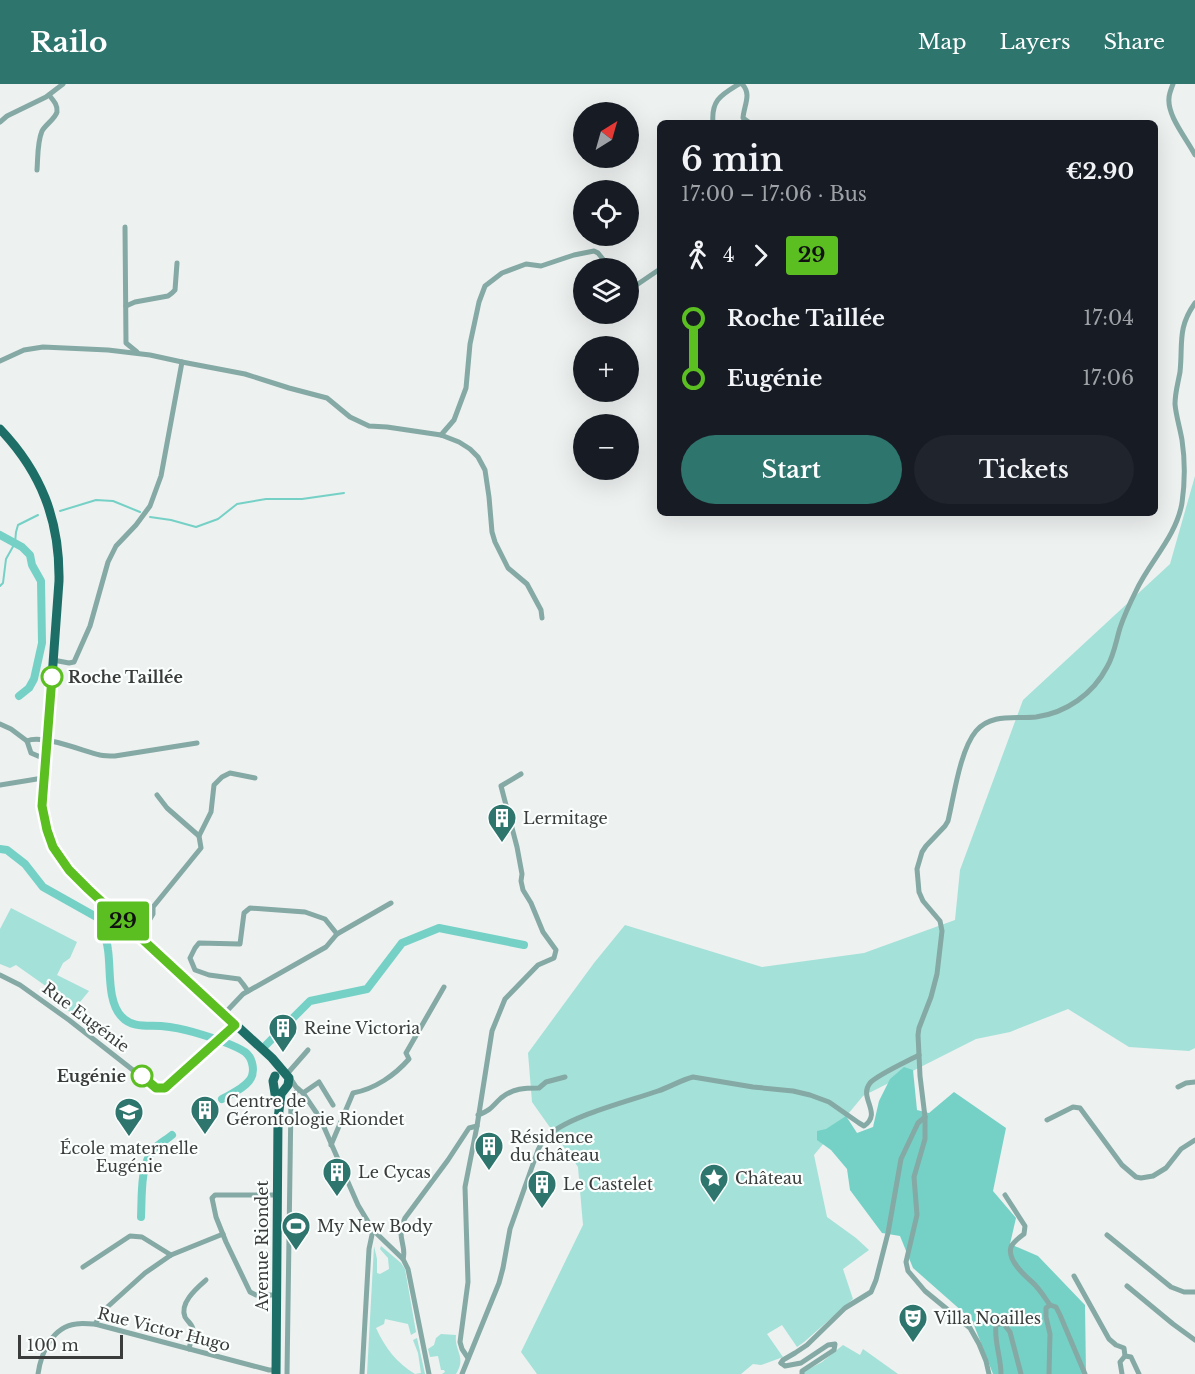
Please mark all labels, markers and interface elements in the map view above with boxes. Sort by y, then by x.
text: Railo [30,25,107,60]
text: Map [918,29,967,55]
text: Layers [1000,29,1071,55]
text: Share [1104,29,1165,55]
north arrow [573,102,639,168]
map controls [573,102,639,480]
text: 6 min [681,139,783,180]
text: €2.90 [1066,158,1134,185]
button: locate [573,180,639,246]
text: 17:00 – 17:06 · Bus [681,182,867,206]
icon: walk [681,239,714,272]
icon: forward [744,239,777,272]
text: 29 [798,242,826,268]
text: 4 [723,243,735,267]
button: layers [573,258,639,324]
text: Roche Taillée [727,305,885,332]
text: 17:04 [1083,306,1134,330]
button: + [573,336,639,402]
text: Eugénie [727,365,822,392]
text: 17:06 [1082,366,1134,390]
button: − [573,414,639,480]
button: Start [681,435,902,504]
button: Tickets [914,435,1134,504]
marker: Roche Taillée [41,666,63,688]
place label: Roche Taillée [68,667,183,687]
building icon: Lermitage [486,802,518,844]
place label: Lermitage [523,808,608,828]
line badge: 29 [96,902,150,940]
text: 29 [109,908,137,934]
street label: Rue Eugénie [39,978,133,1056]
building icon: Reine Victoria [267,1012,299,1054]
place label: Reine Victoria [304,1018,420,1038]
marker: Eugénie [131,1065,153,1087]
place label: Eugénie [57,1066,126,1086]
place label: Centre de Gérontologie Riondet [226,1091,405,1129]
building icon: Centre de Gérontologie Riondet [189,1094,221,1136]
school or university icon: École maternelle Eugénie [113,1096,145,1138]
place label: Résidence du château [510,1127,600,1165]
building icon: Résidence du château [473,1130,505,1172]
place label: École maternelle Eugénie [60,1138,198,1176]
building icon: Le Cycas [321,1156,353,1198]
place label: Le Cycas [358,1162,431,1182]
place icon: Château [698,1162,730,1204]
building icon: Le Castelet [526,1168,558,1210]
place label: Château [735,1168,803,1188]
place label: Le Castelet [563,1174,653,1194]
street label: Avenue Riondet [252,1180,272,1313]
sports icon: My New Body [280,1210,312,1252]
place label: My New Body [317,1216,433,1236]
theatre icon: Villa Noailles [897,1302,929,1344]
street label: Rue Victor Hugo [95,1303,233,1355]
place label: Villa Noailles [933,1308,1041,1328]
scale bar [18,1332,123,1360]
text: 100 m [27,1335,79,1355]

